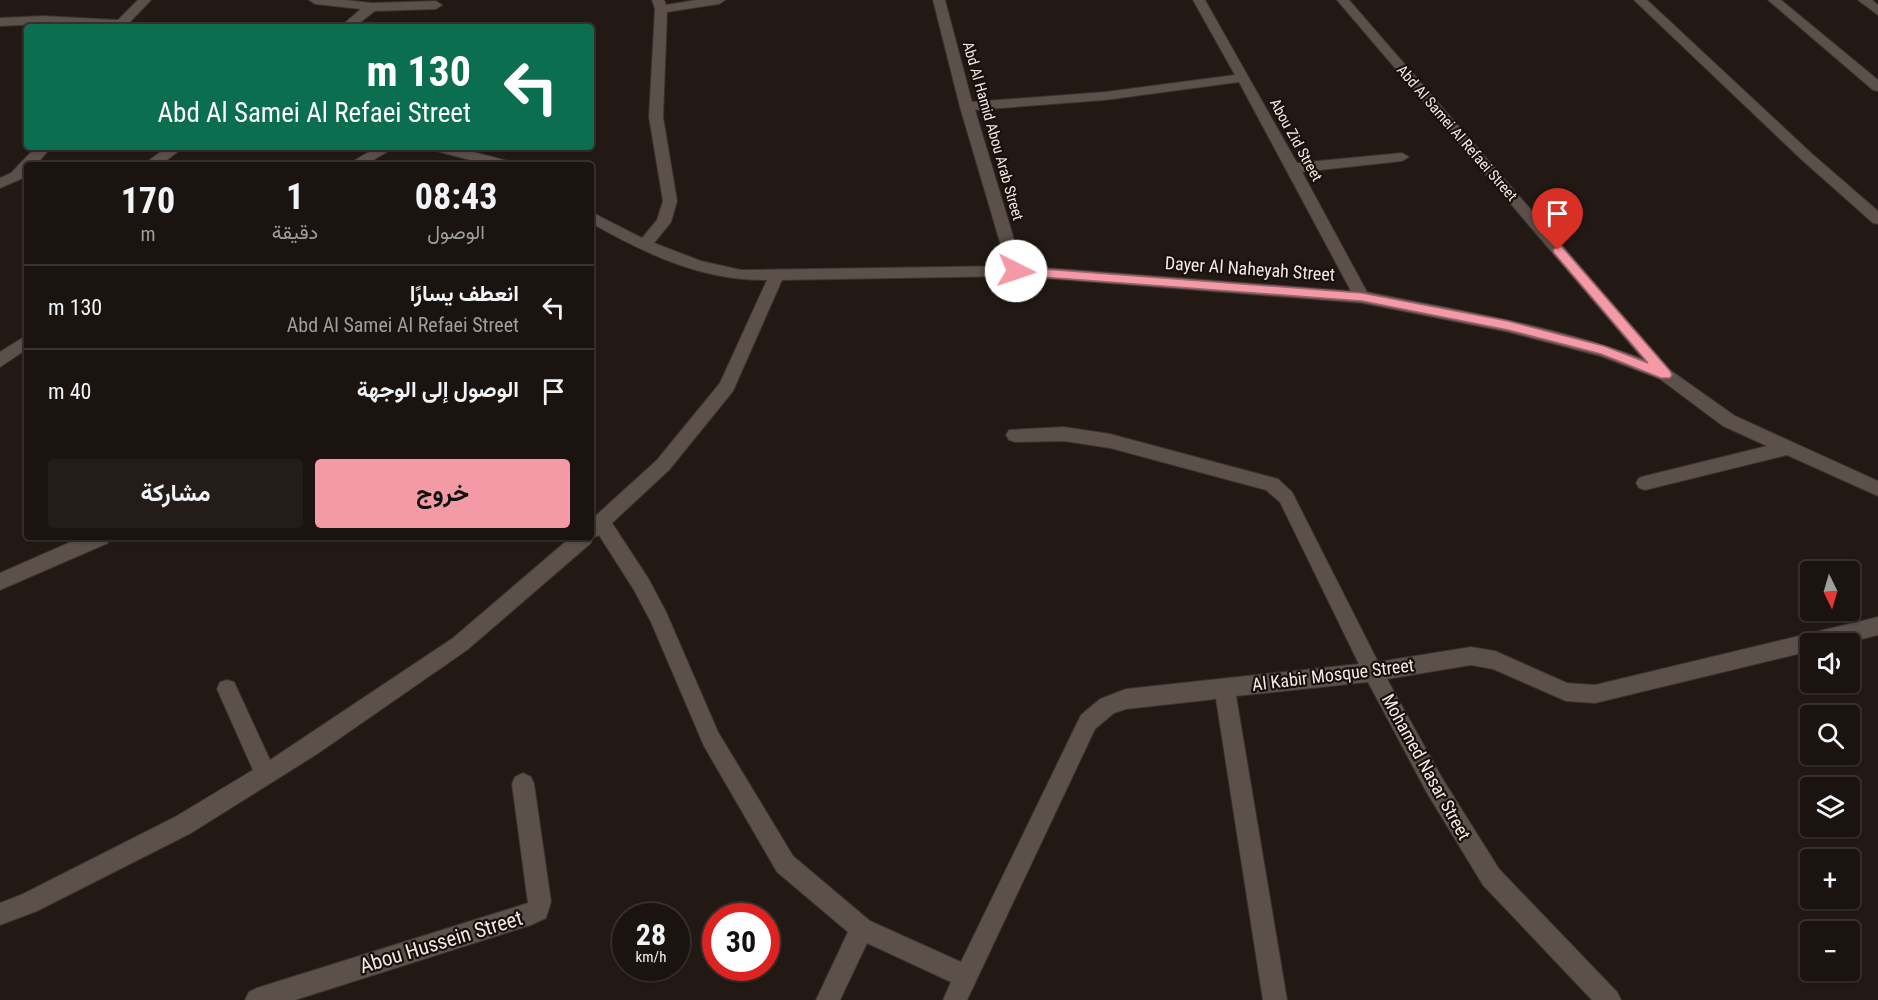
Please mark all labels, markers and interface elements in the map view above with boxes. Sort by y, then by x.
street label: Abd Al Hamid Abou Arab Street [959,40,1027,222]
text: 130 m [366,47,471,96]
icon: left [492,48,570,126]
street label: Abd Al Samei Al Refaei Street [1393,61,1521,205]
street label: Abou Zid Street [1266,96,1326,184]
text: Abd Al Samei Al Refaei Street [158,97,471,129]
text: 1 [286,176,304,218]
text: 08:43 [415,176,497,218]
text: 170 [121,180,175,222]
pin [1532,188,1583,250]
icon: arrive [1541,197,1574,230]
text: دقيقة [272,220,318,244]
text: الوصول [427,220,485,244]
text: m [140,222,155,246]
position arrow [984,239,1048,303]
street label: Dayer Al Naheyah Street [1164,252,1336,285]
text: انعطف يسارًا [410,281,519,306]
icon: left [537,291,570,324]
text: 130 m [48,295,102,320]
text: Abd Al Samei Al Refaei Street [287,313,519,337]
icon: arrive [537,375,570,408]
text: الوصول إلى الوجهة [357,377,519,402]
text: 40 m [48,379,91,404]
button: مشاركة [48,459,303,528]
button: خروج [315,459,570,528]
north arrow [1800,561,1860,621]
map controls [1800,561,1860,981]
button: sound [1800,633,1860,693]
street label: Al Kabir Mosque Street [1251,654,1415,695]
street label: Mohamed Nasar Street [1378,690,1475,843]
button: search [1800,705,1860,765]
button: layers [1800,777,1860,837]
button: + [1800,849,1860,909]
speed limit sign: 30 [702,903,780,981]
street label: Abou Hussein Street [357,906,525,978]
text: 28 [636,917,666,952]
button: − [1800,921,1860,981]
text: km/h [636,948,666,966]

